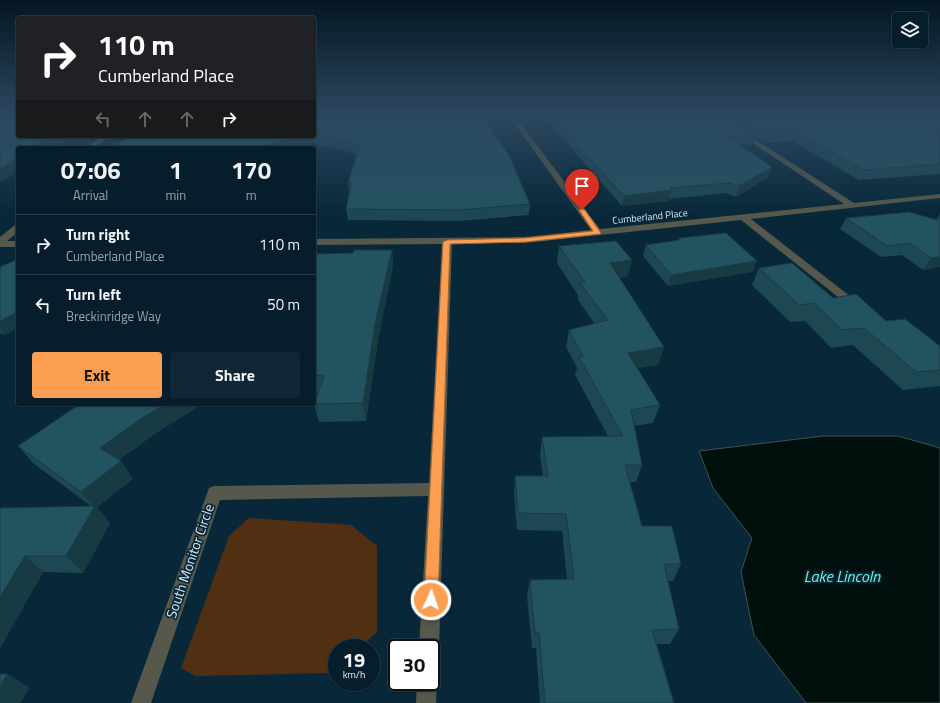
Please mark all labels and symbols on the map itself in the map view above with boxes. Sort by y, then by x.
pin [565,169,599,210]
street label: Cumberland Place [612,205,688,228]
street label: South Monitor Circle [160,501,219,621]
water label: Lake Lincoln [804,564,881,588]
position arrow [410,579,452,621]
speed limit sign: 30 [388,639,440,691]

